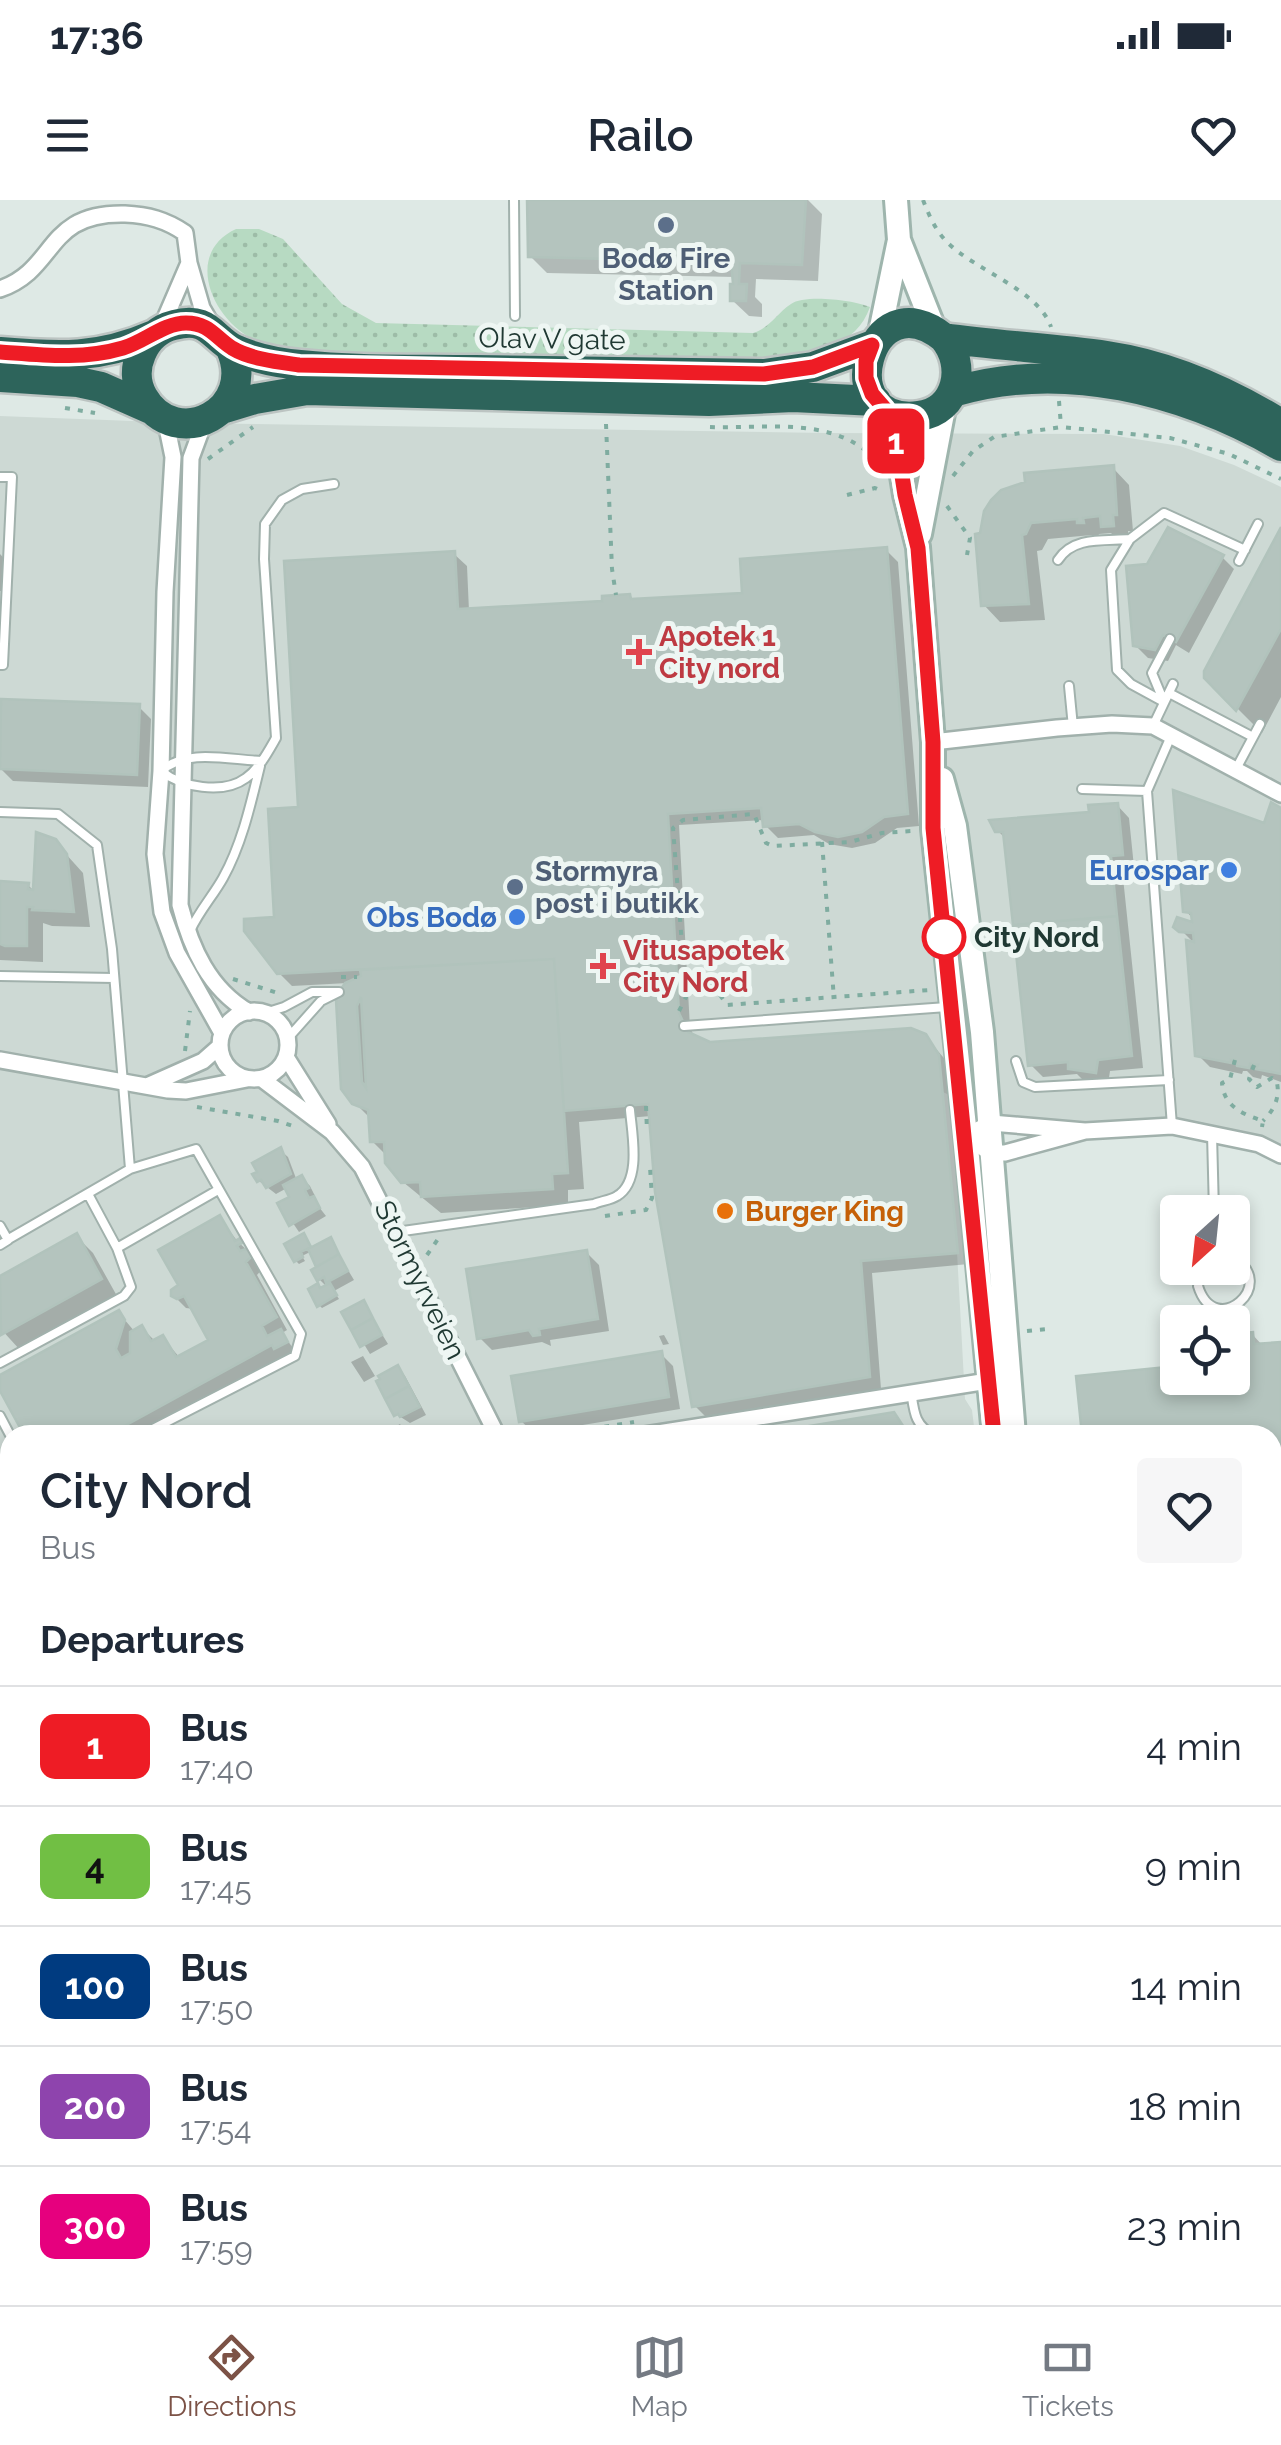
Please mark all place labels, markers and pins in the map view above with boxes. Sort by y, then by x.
marker: Bodø Fire Station [655,214,677,236]
place label: Bodø Fire Station [602,242,730,307]
place label: Apotek 1 City nord [659,620,780,685]
marker: Apotek 1 City nord [628,641,650,663]
place label: Eurospar [1089,854,1209,887]
place label: Stormyra post i butikk [535,855,699,920]
marker: Eurospar [1218,859,1240,881]
marker: Stormyra post i butikk [504,876,526,898]
place label: Obs Bodø [366,901,497,934]
marker: Obs Bodø [506,906,528,928]
marker: City Nord [923,916,965,958]
place label: City Nord [974,921,1099,954]
place label: Vitusapotek City Nord [623,934,785,999]
marker: Vitusapotek City Nord [592,955,614,977]
place label: Burger King [745,1195,904,1228]
marker: Burger King [714,1200,736,1222]

